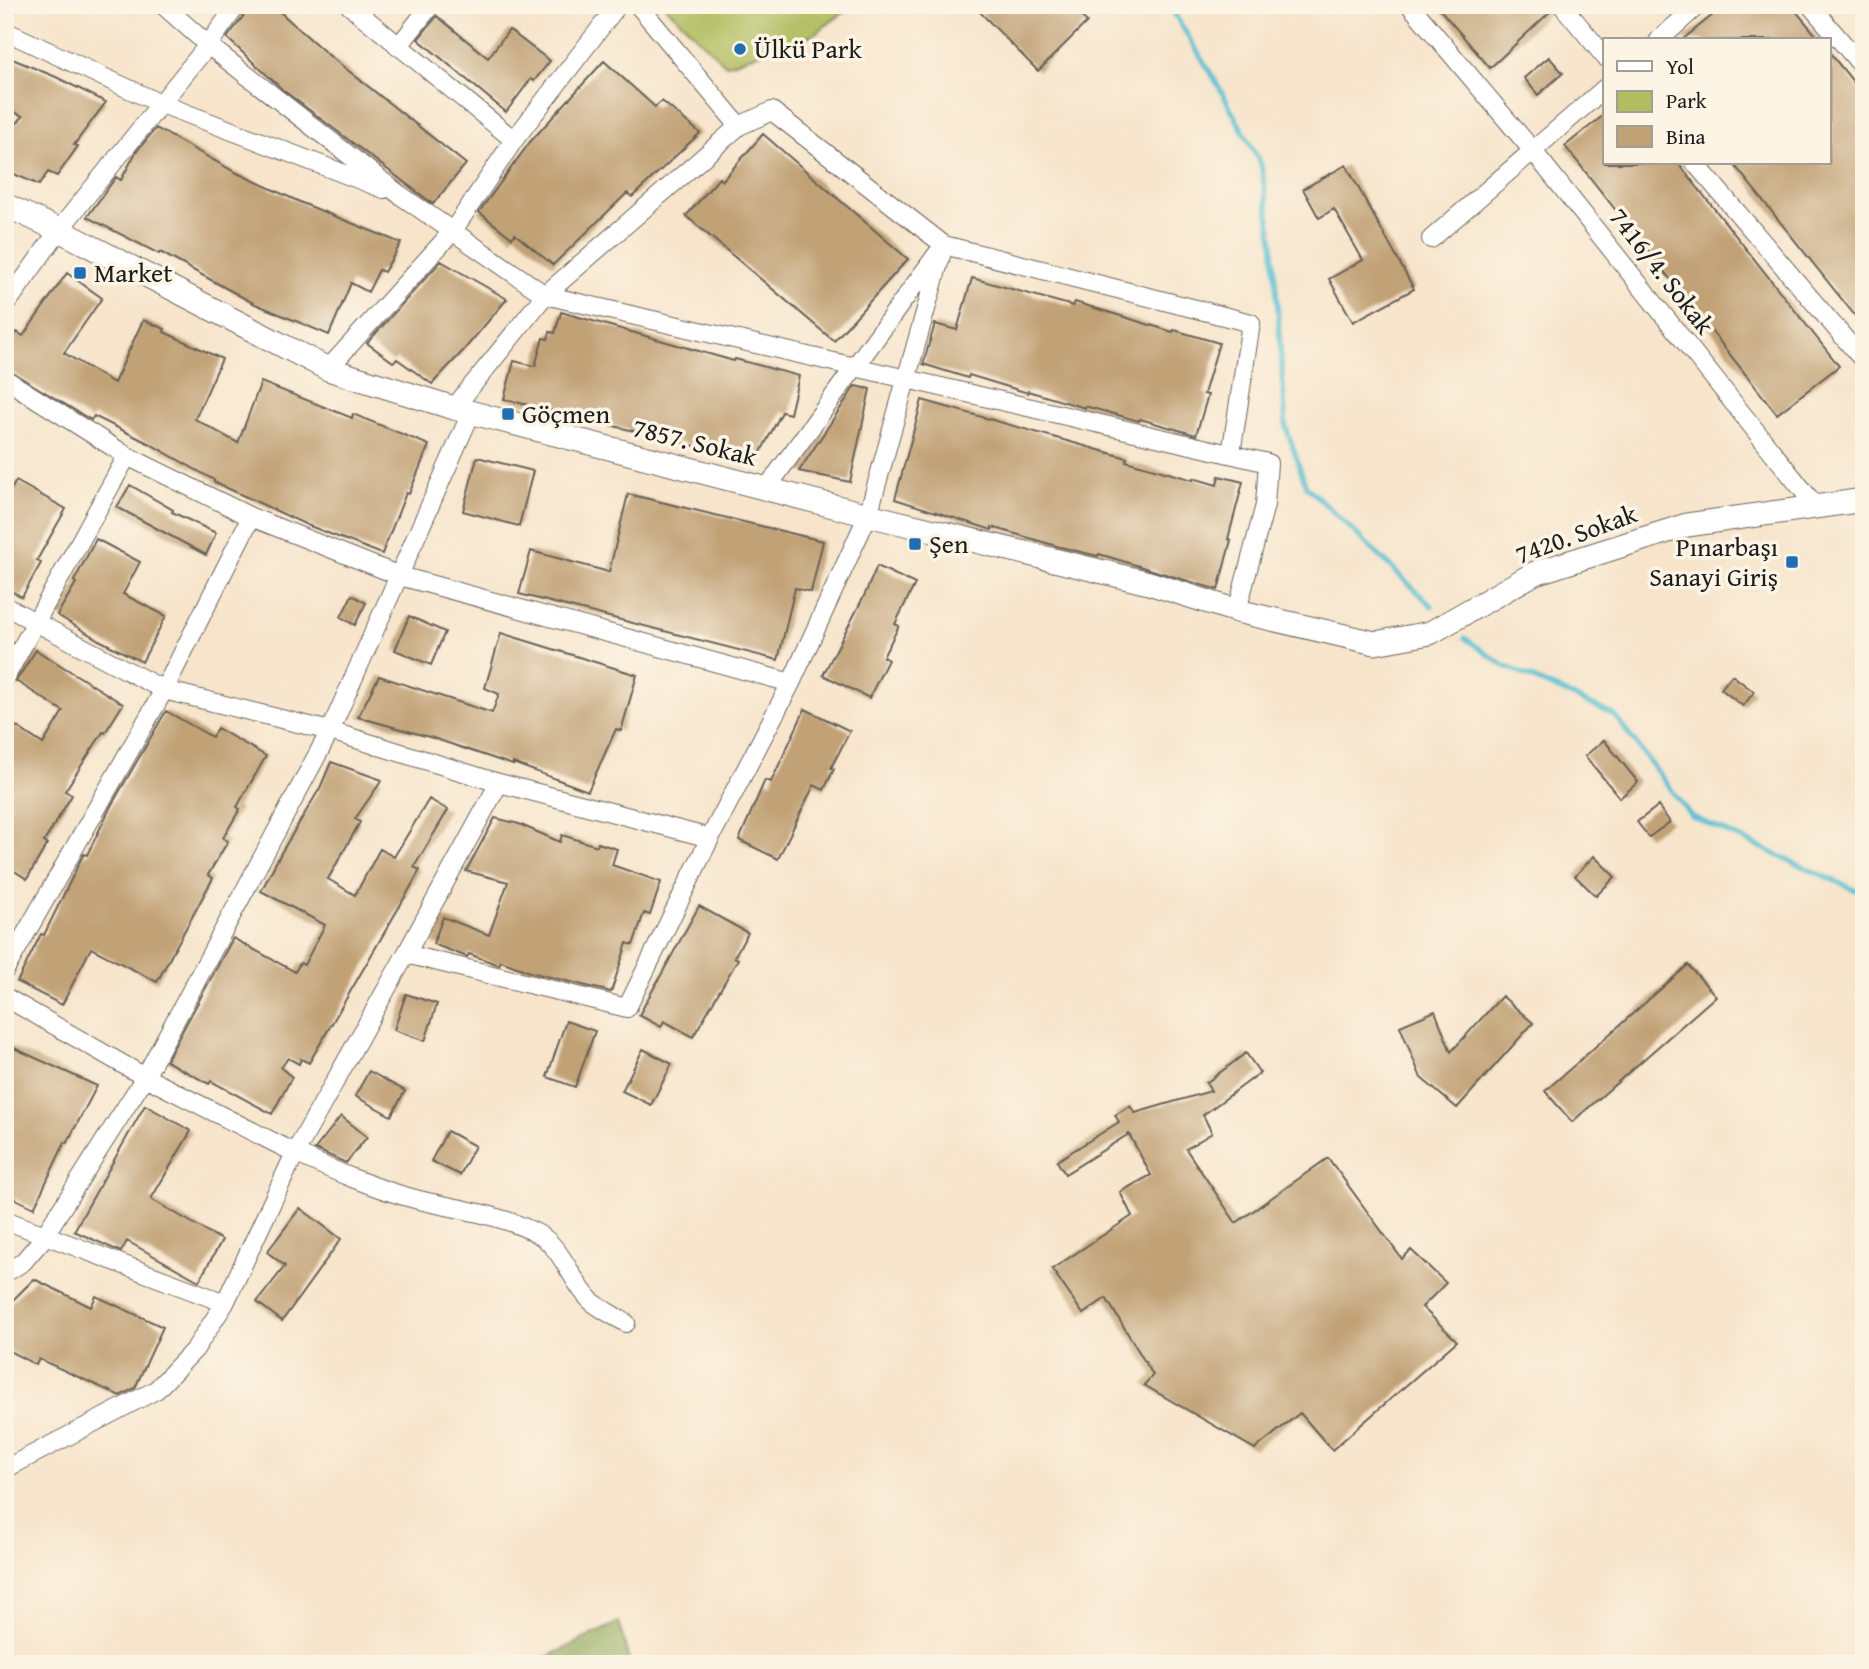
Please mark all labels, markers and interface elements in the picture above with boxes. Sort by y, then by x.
place label: Ülkü Park [754,29,862,68]
legend [1603,38,1830,164]
marker: Ülkü Park [732,41,748,57]
text: Yol [1666,51,1694,82]
text: Park [1666,85,1707,116]
text: Bina [1666,121,1706,152]
street label: 7416/4. Sokak [1600,199,1725,343]
place label: Market [94,253,172,292]
marker: Market [72,265,88,281]
place label: Göçmen [522,394,611,433]
marker: Göçmen [500,406,516,422]
street label: 7857. Sokak [629,407,762,476]
street label: 7420. Sokak [1510,493,1643,574]
place label: Şen [929,524,969,563]
place label: Pınarbaşı Sanayi Giriş [1649,527,1778,596]
marker: Şen [907,536,923,552]
marker: Pınarbaşı Sanayi Giriş [1784,554,1800,570]

